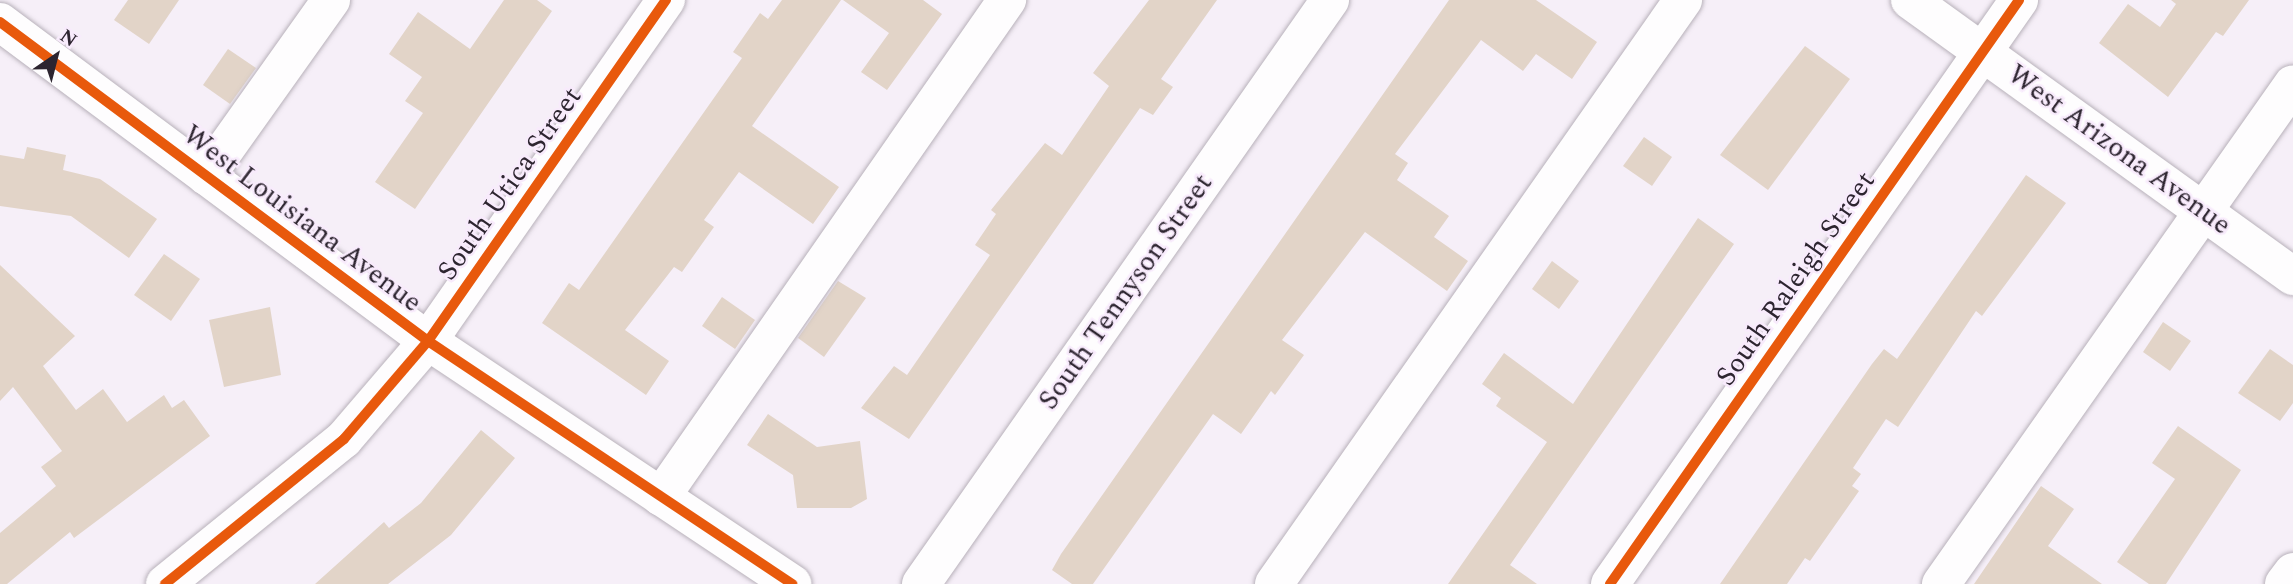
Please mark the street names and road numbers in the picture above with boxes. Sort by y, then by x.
street label: West Arizona Avenue [2001,58,2237,242]
street label: South Utica Street [431,81,589,287]
street label: West Louisiana Avenue [176,118,428,320]
street label: South Raleigh Street [1709,165,1883,393]
street label: South Tennyson Street [1032,168,1220,416]

